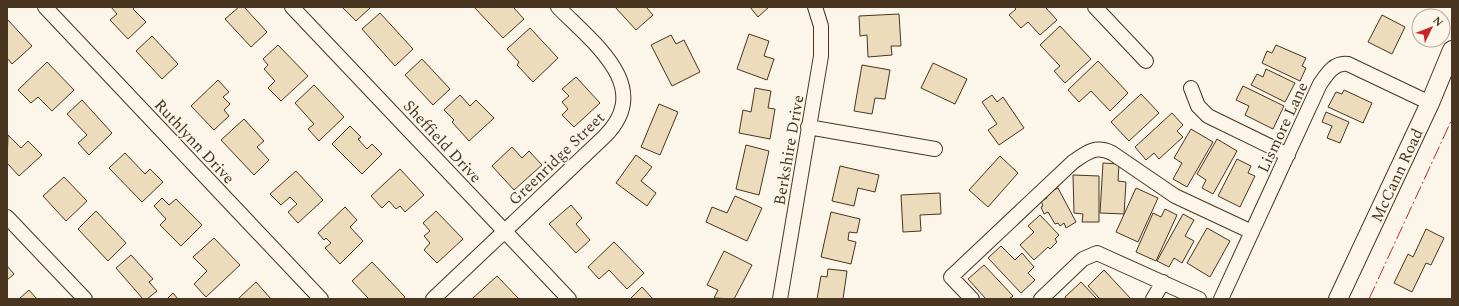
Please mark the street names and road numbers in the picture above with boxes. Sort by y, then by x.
street label: Lismore Lane [1251,78,1314,177]
street label: Berkshire Drive [767,93,811,207]
street label: Ruthlynn Drive [148,94,240,190]
street label: Sheffield Drive [397,95,487,189]
street label: Greenridge Street [503,106,611,211]
street label: McCann Road [1365,124,1430,226]

